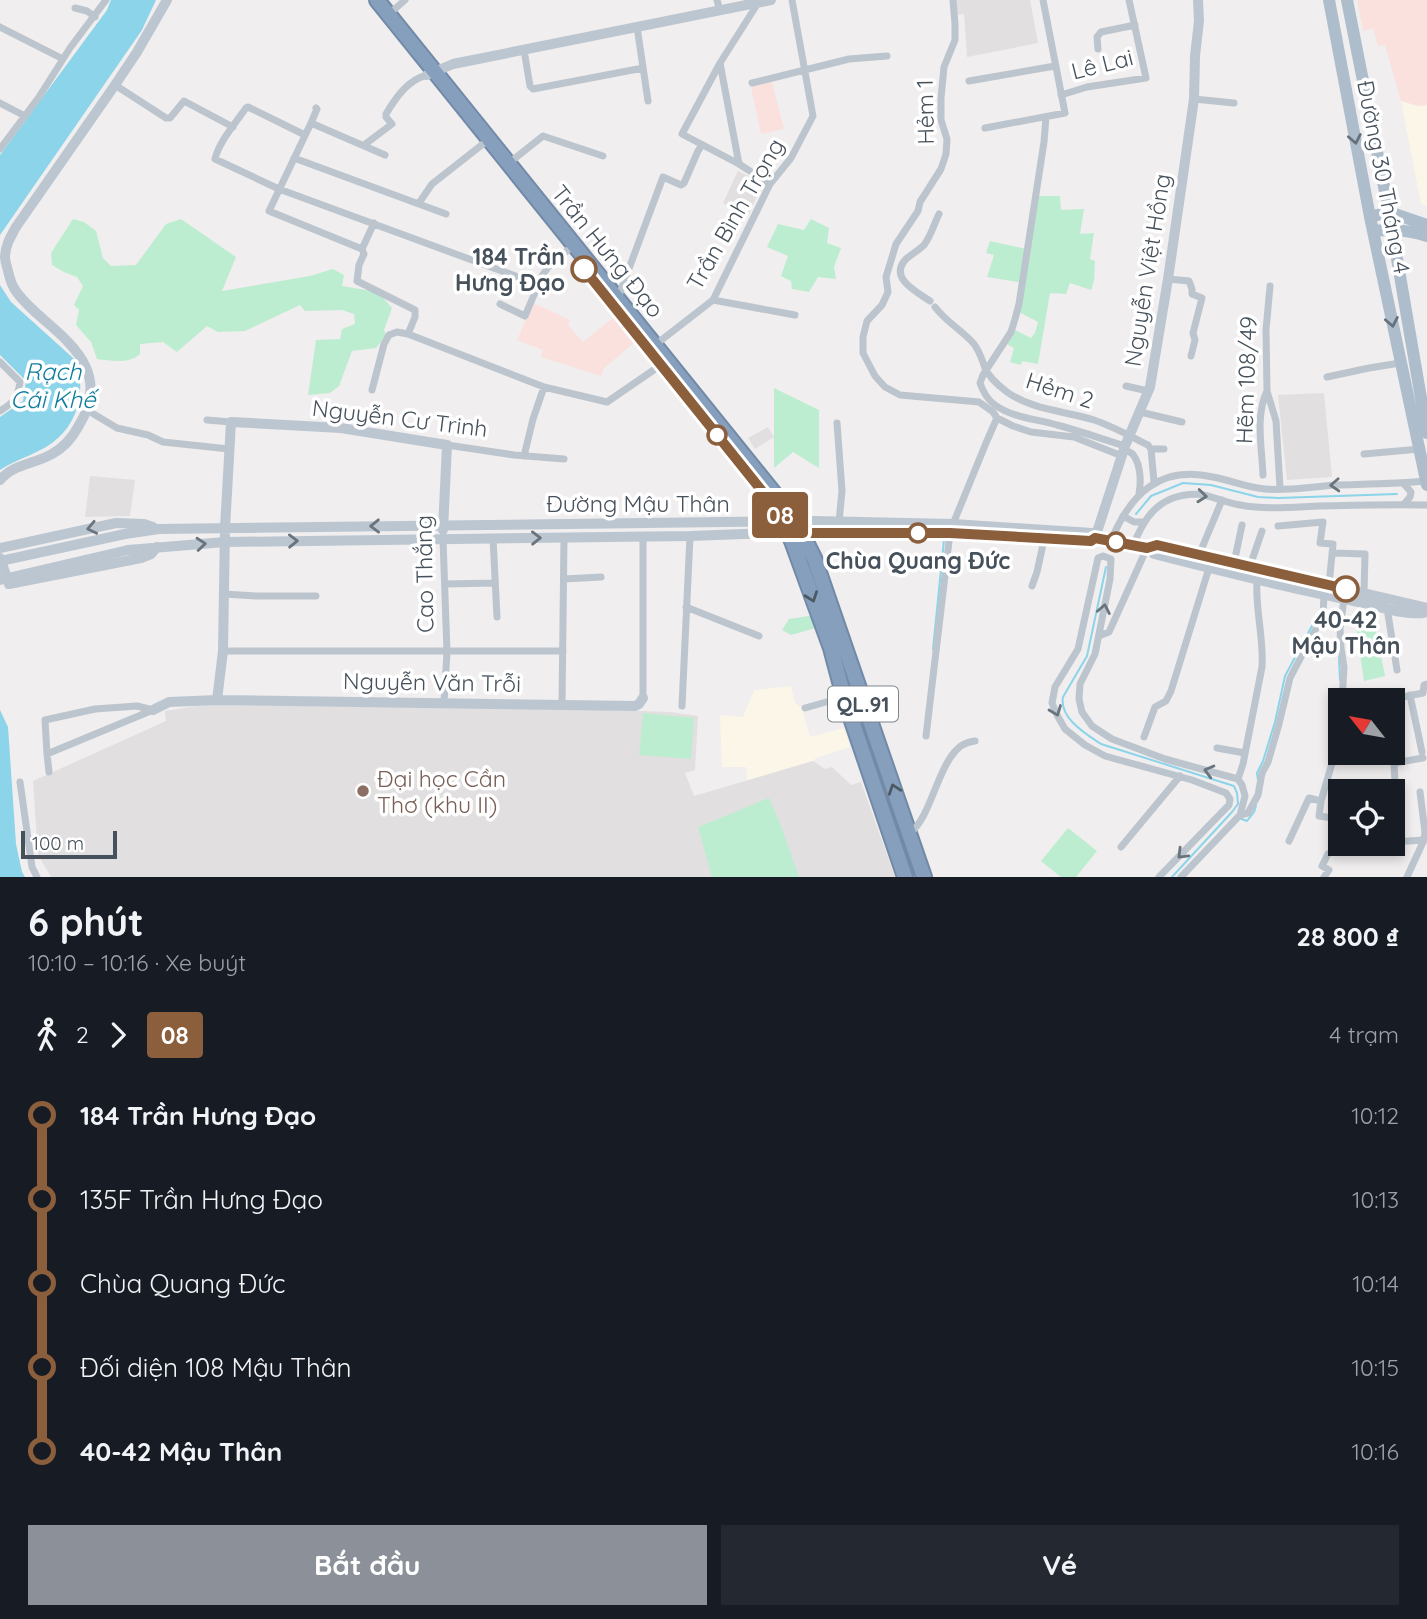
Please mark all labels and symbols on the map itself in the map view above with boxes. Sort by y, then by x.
street label: Lê Lai [1068,42,1136,86]
street label: Đường 30 Tháng 4 [1351,78,1417,276]
street label: Hẻm 1 [910,79,940,145]
street label: Trần Bình Trọng [680,133,790,295]
one-way arrow [1347,133,1362,145]
street label: Nguyễn Việt Hồng [1117,171,1177,369]
street label: Trần Hưng Đạo [546,179,670,323]
place label: 184 Trần Hưng Đạo [455,242,565,297]
marker: 184 Trần Hưng Đạo [571,256,597,282]
street label: Hẽm 108/49 [1229,316,1263,444]
one-way arrow [1384,316,1399,328]
water label: Rạch Cái Khế [10,356,100,414]
street label: Hẻm 2 [1022,365,1098,415]
street label: Nguyễn Cư Trinh [311,393,489,443]
unlabelled marker [707,425,727,445]
one-way arrow [1329,478,1340,493]
one-way arrow [1196,488,1208,503]
street label: Đường Mậu Thân [546,489,730,518]
line badge: 08 [748,492,812,538]
street label: Cao Thắng [408,515,440,633]
one-way arrow [86,519,98,534]
one-way arrow [369,519,380,534]
marker: Chùa Quang Đức [908,523,928,543]
one-way arrow [531,530,542,546]
unlabelled marker [1106,532,1126,552]
one-way arrow [289,533,299,549]
one-way arrow [196,537,207,552]
place label: Chùa Quang Đức [826,546,1010,575]
marker: 40-42 Mậu Thân [1333,576,1359,602]
one-way arrow [804,590,818,602]
one-way arrow [1096,603,1111,615]
place label: 40-42 Mậu Thân [1291,605,1401,660]
street label: Nguyễn Văn Trỗi [343,666,521,698]
road number: QL.91 [828,686,898,722]
north arrow [1328,688,1405,765]
one-way arrow [1048,704,1062,716]
place label: Đại học Cần Thơ (khu II) [377,764,506,819]
one-way arrow [1203,765,1215,779]
marker: Đại học Cần Thơ (khu II) [355,783,371,799]
one-way arrow [888,784,902,796]
scale bar [21,828,117,860]
one-way arrow [1178,846,1191,859]

